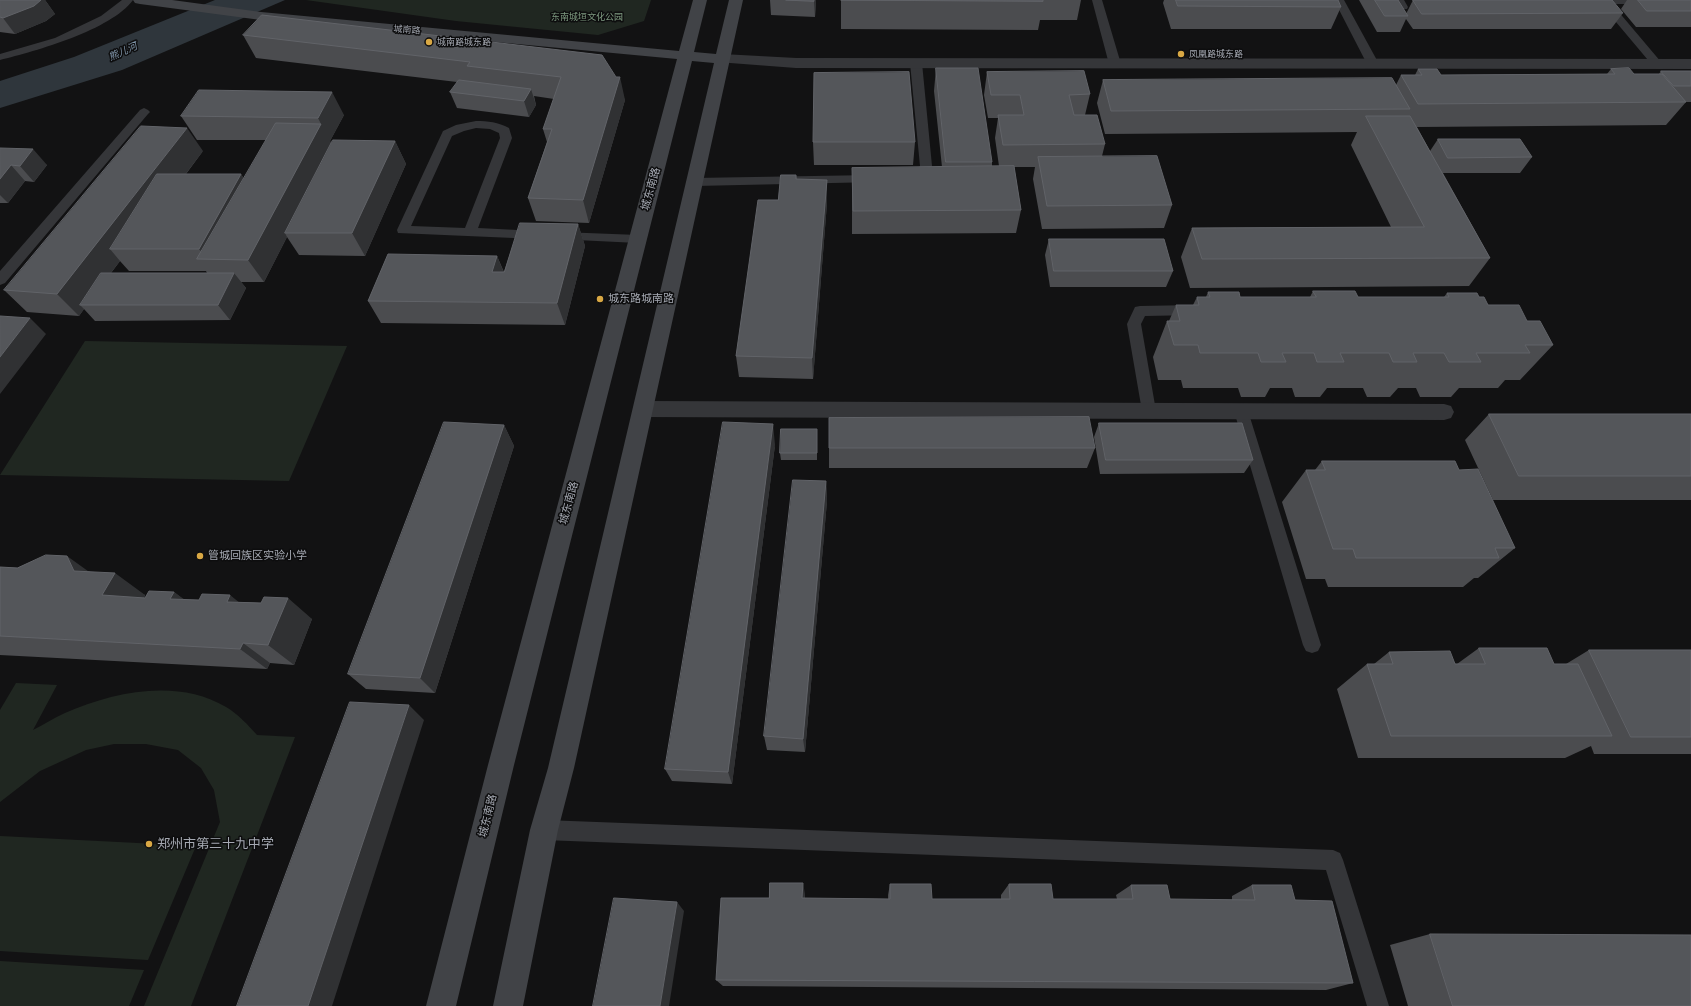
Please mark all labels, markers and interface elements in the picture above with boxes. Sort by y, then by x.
park label: 东南城垣文化公园 [551,12,623,22]
street label: 城南路 [393,23,421,37]
marker: 城南路城东路 [424,37,434,47]
place label: 城南路城东路 [437,37,491,47]
water label: 熊儿河 [107,40,139,64]
marker: 凤凰路城东路 [1176,49,1186,59]
place label: 凤凰路城东路 [1189,49,1243,59]
street label: 城东南路 [639,166,663,212]
place label: 城东路城南路 [608,292,674,306]
marker: 城东路城南路 [595,294,605,304]
street label: 城东南路 [557,480,581,526]
place label: 管城回族区实验小学 [208,549,307,563]
marker: 管城回族区实验小学 [195,551,205,561]
street label: 城东南路 [476,793,500,839]
place label: 郑州市第三十九中学 [157,836,274,852]
marker: 郑州市第三十九中学 [144,839,154,849]

